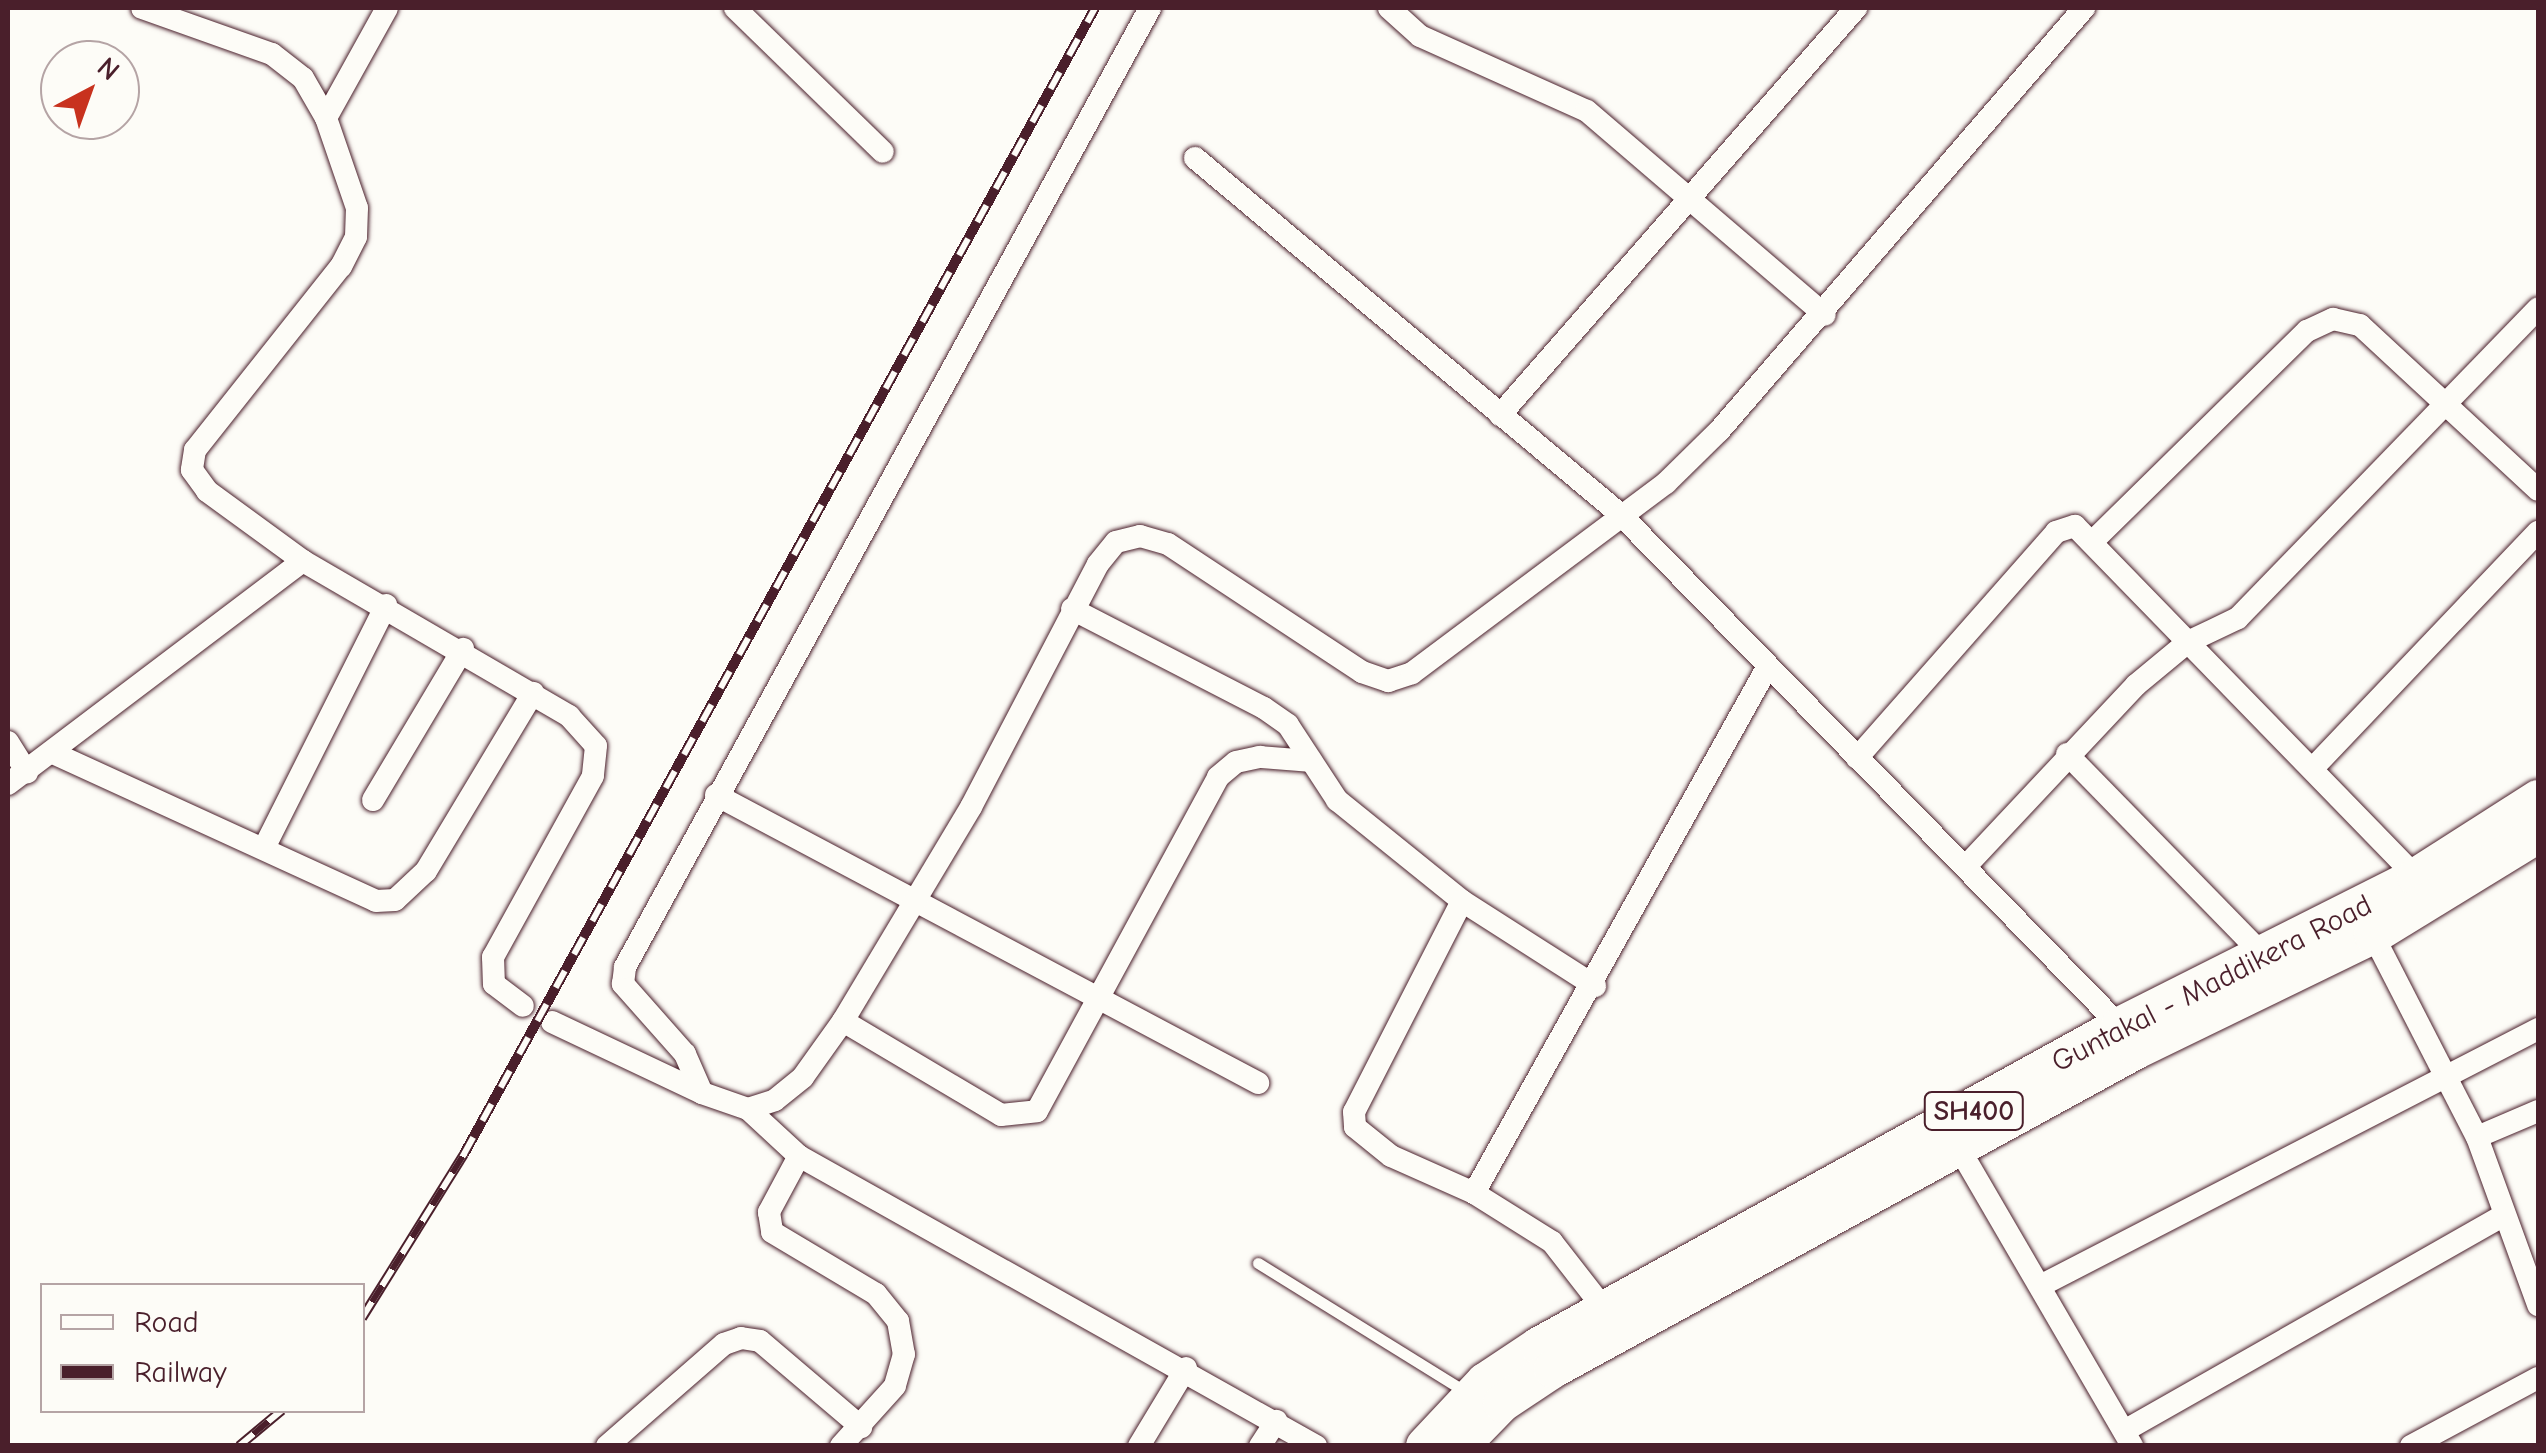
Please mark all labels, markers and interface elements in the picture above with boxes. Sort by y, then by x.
north arrow [40,40,140,140]
text: N [91,51,126,87]
street label: Guntakal - Maddikera Road [2046,888,2378,1080]
road number: SH400 [1922,1088,2026,1134]
legend [40,1283,365,1413]
text: Road [134,1305,199,1340]
text: Railway [134,1355,227,1390]

